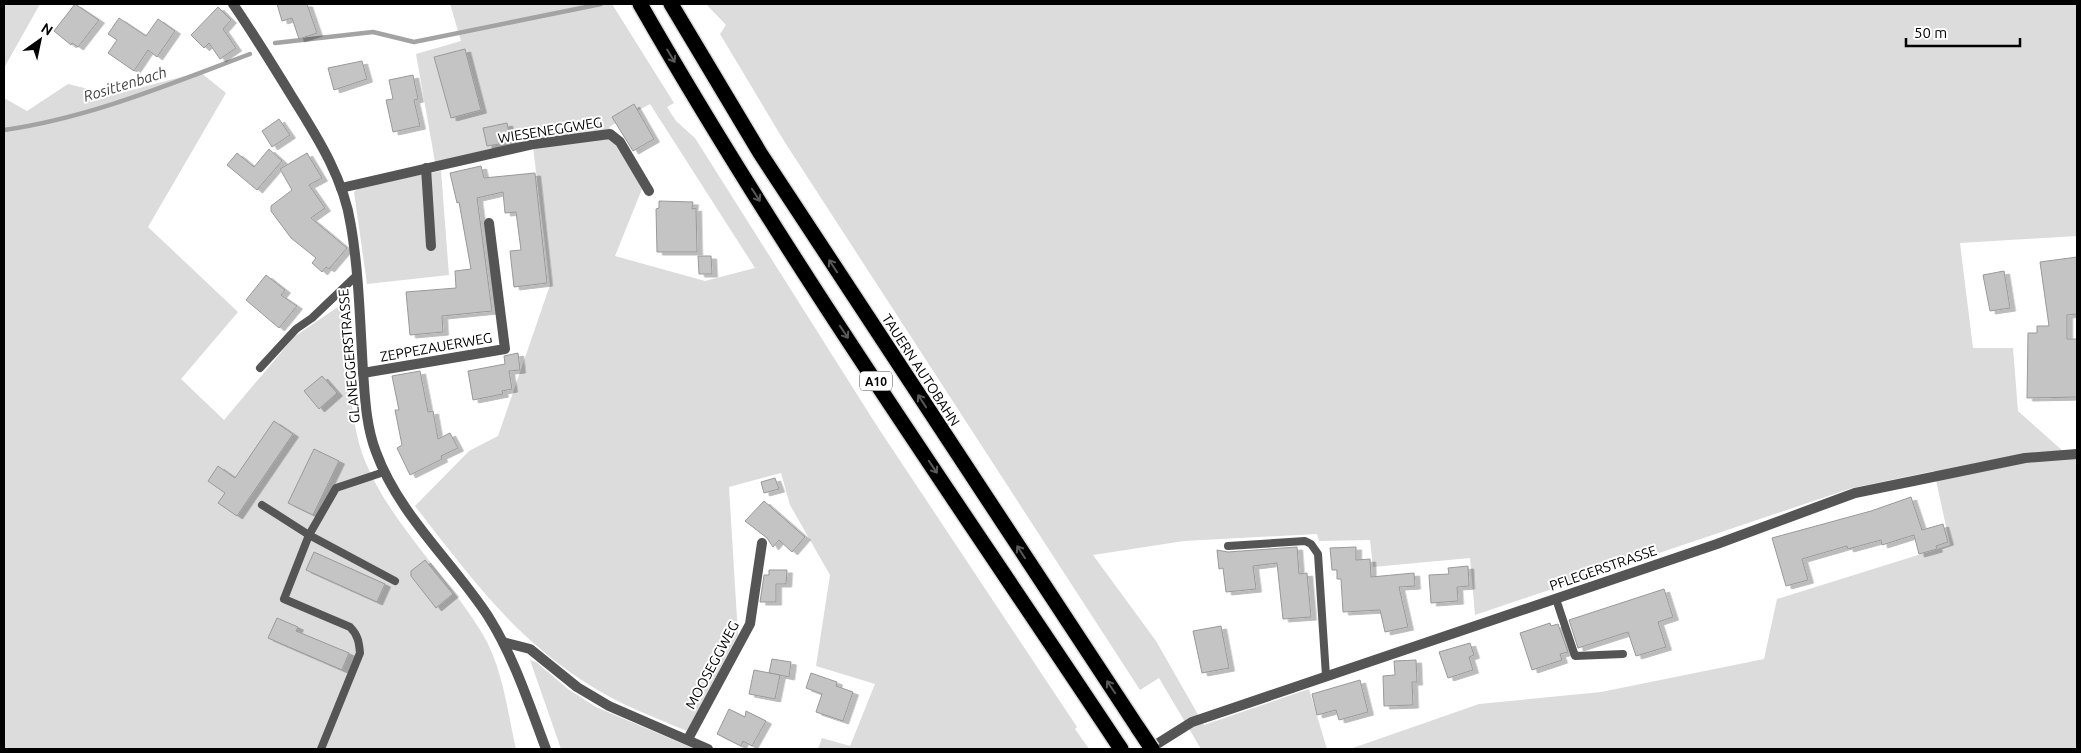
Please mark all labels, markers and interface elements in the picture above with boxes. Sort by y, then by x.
north arrow [15,15,65,65]
scale bar [1906,15,2020,47]
text: N [38,20,56,39]
text: 50 m [1914,24,1947,41]
one-way arrow [667,49,677,63]
water label: Rosittenbach [81,63,169,105]
street label: WIESENEGGWEG [497,114,603,146]
one-way arrow [751,188,761,202]
one-way arrow [828,259,838,273]
street label: GLANEGGERSTRASSE [335,288,363,424]
street label: TAUERN AUTOBAHN [879,311,963,429]
one-way arrow [838,325,849,339]
street label: ZEPPEZAUERWEG [379,329,493,365]
road number: A10 [860,372,892,391]
one-way arrow [917,395,927,409]
one-way arrow [929,460,939,474]
street label: PFLEGERSTRASSE [1547,542,1659,594]
one-way arrow [1016,545,1026,559]
street label: MOOSEGGWEG [682,618,742,712]
one-way arrow [1106,680,1116,694]

